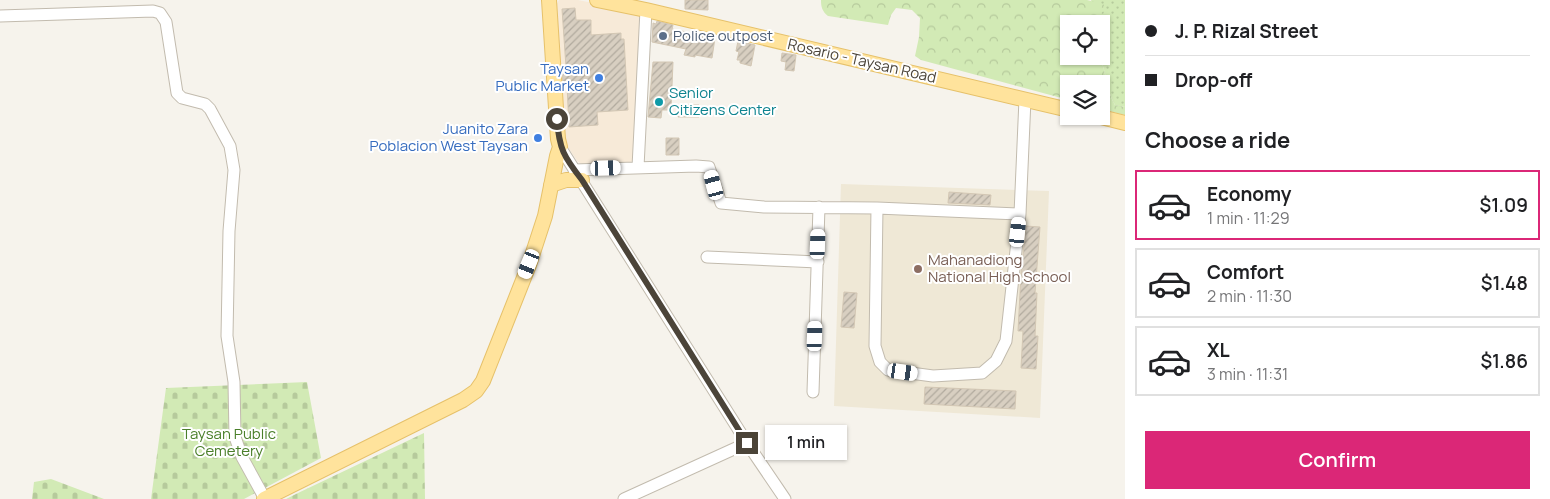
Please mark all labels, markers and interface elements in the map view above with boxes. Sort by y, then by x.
map controls [1060,15,1110,125]
button: locate [1060,15,1110,65]
text: J. P. Rizal Street [1175,18,1319,44]
place label: Police outpost [673,25,773,46]
marker: Police outpost [657,30,669,42]
street label: Rosario - Taysan Road [786,33,938,88]
place label: Taysan Public Market [495,58,589,96]
text: Drop-off [1175,67,1252,93]
marker: Taysan Public Market [593,72,605,84]
button: layers [1060,75,1110,125]
place label: Senior Citizens Center [669,82,777,120]
marker: Senior Citizens Center [653,96,665,108]
route start [546,108,568,130]
place label: Juanito Zara Poblacion West Taysan [369,118,528,156]
text: Choose a ride [1145,125,1290,155]
marker: Juanito Zara Poblacion West Taysan [532,132,544,144]
car [590,160,621,176]
car [702,169,725,201]
text: Economy [1207,181,1291,207]
icon: car [1147,183,1192,228]
text: $1.09 [1480,192,1528,218]
text: 1 min · 11:29 [1207,207,1290,229]
car [1008,216,1027,248]
car [809,229,826,259]
car [516,247,541,281]
place label: Mahanadiong National High School [928,249,1071,287]
text: Comfort [1207,259,1284,285]
icon: car [1147,261,1192,306]
marker: Mahanadiong National High School [912,263,924,275]
text: $1.48 [1481,270,1528,296]
text: 2 min · 11:30 [1207,285,1292,307]
car [806,321,823,351]
text: XL [1207,337,1230,363]
icon: car [1147,339,1192,384]
text: $1.86 [1480,348,1528,374]
car [887,362,918,382]
text: 3 min · 11:31 [1207,363,1288,385]
park label: Taysan Public Cemetery [182,423,276,461]
callout: 1 min [764,426,847,460]
text: 1 min [787,431,825,453]
button: Confirm [1145,431,1530,489]
route end [736,432,758,454]

